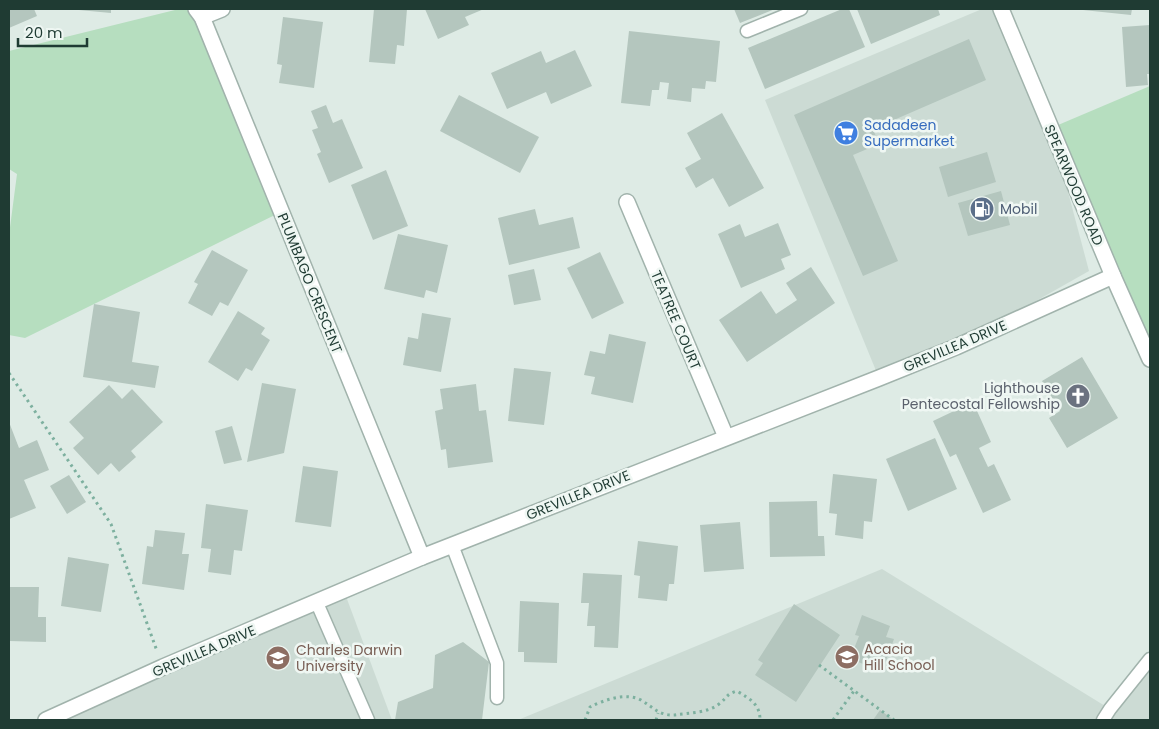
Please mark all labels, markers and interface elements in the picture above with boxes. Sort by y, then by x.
scale bar [18,15,86,47]
text: 20 m [25,22,63,43]
place label: Sadadeen Supermarket [864,115,955,151]
supermarket icon: Sadadeen Supermarket [833,120,859,146]
street label: SPEARWOOD ROAD [1039,121,1109,249]
fuel station icon: Mobil [969,196,995,222]
place label: Mobil [1000,199,1037,219]
street label: PLUMBAGO CRESCENT [273,210,347,356]
street label: TEATREE COURT [646,267,706,373]
street label: GREVILLEA DRIVE [900,315,1010,377]
place label: Lighthouse Pentecostal Fellowship [902,378,1060,414]
church icon: Lighthouse Pentecostal Fellowship [1065,383,1091,409]
street label: GREVILLEA DRIVE [523,465,633,525]
street label: GREVILLEA DRIVE [149,620,259,682]
place label: Acacia Hill School [864,639,935,675]
place label: Charles Darwin University [296,640,402,676]
school or university icon: Acacia Hill School [834,644,860,670]
school or university icon: Charles Darwin University [265,645,291,671]

